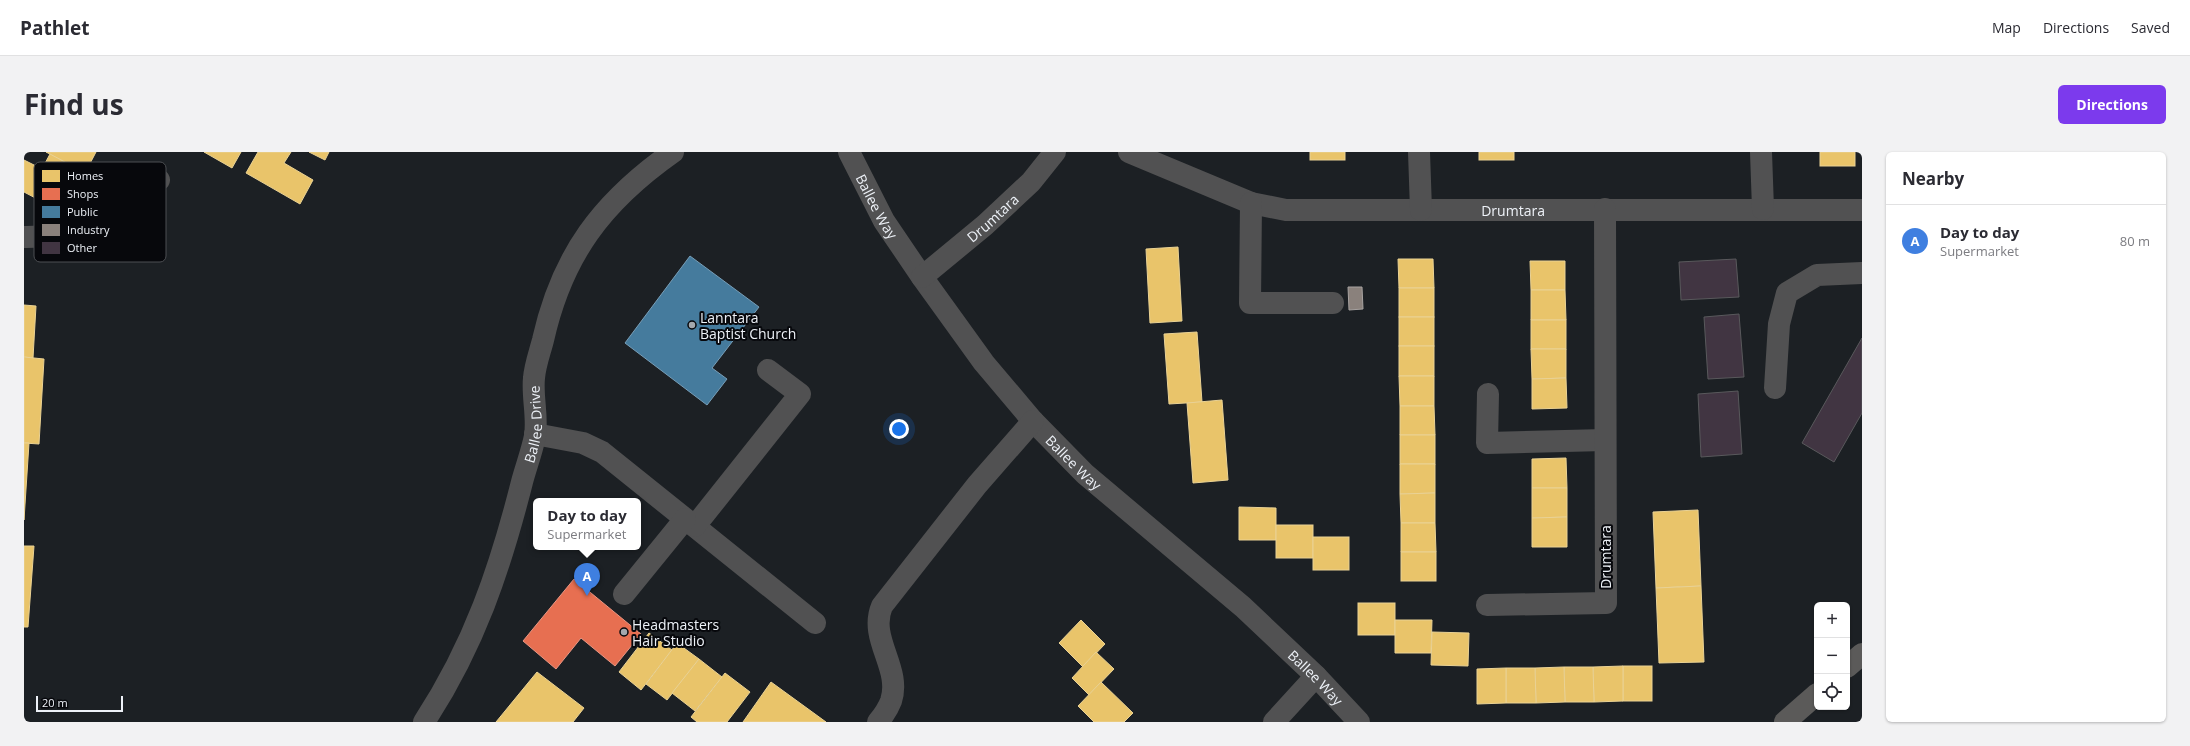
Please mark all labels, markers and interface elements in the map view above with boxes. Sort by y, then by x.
text: Pathlet [20,15,89,41]
text: Map [1992,18,2021,37]
text: Directions [2043,18,2109,37]
text: Saved [2131,18,2170,37]
text: Find us [24,85,124,123]
button: Directions [2058,85,2166,124]
legend [34,162,166,262]
text: Nearby [1902,167,1964,190]
text: Homes [67,168,103,183]
street label: Ballee Way [852,170,903,243]
text: Shops [67,186,98,201]
street label: Drumtara [962,189,1022,246]
street label: Drumtara [1481,201,1545,220]
text: Public [67,204,98,219]
text: Industry [67,222,110,237]
text: Day to day [1940,222,2019,242]
text: A [1911,232,1919,250]
text: 80 m [2120,232,2150,250]
text: Other [67,240,97,255]
text: Supermarket [1940,242,2019,260]
place label: Lanntara Baptist Church [700,308,796,343]
marker: Lanntara Baptist Church [687,320,697,330]
street label: Ballee Drive [519,385,545,465]
your location [889,419,909,439]
street label: Ballee Way [1042,430,1107,494]
popup [533,498,641,550]
text: Day to day [547,505,627,525]
text: Supermarket [547,525,626,543]
street label: Drumtara [1596,525,1615,589]
pin: A [574,563,600,596]
map controls [1814,602,1850,710]
button: + [1814,602,1850,638]
place label: Headmasters Hair Studio [632,615,720,650]
marker: Headmasters Hair Studio [619,627,629,637]
button: − [1814,638,1850,674]
street label: Ballee Way [1284,645,1348,710]
button: locate [1814,674,1850,710]
scale bar [36,694,123,713]
text: 20 m [42,695,68,710]

